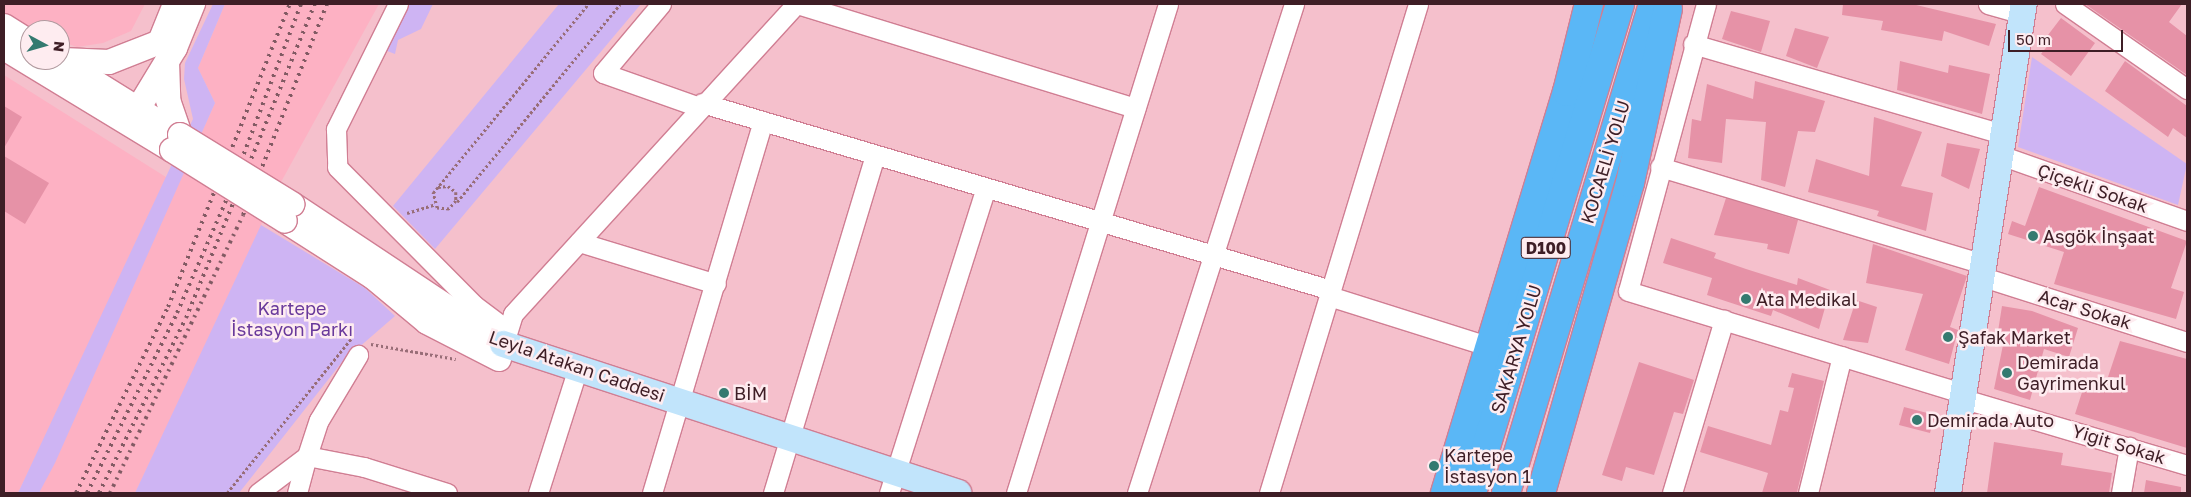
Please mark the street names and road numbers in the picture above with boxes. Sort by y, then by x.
street label: KOCAELİ YOLU [1576,98,1634,226]
street label: Çiçekli Sokak [2035,159,2151,217]
road number: D100 [1520,234,1572,262]
street label: SAKARYA YOLU [1486,282,1546,416]
street label: Acar Sokak [2036,285,2134,333]
street label: Leyla Atakan Caddesi [486,326,668,406]
street label: Yiğit Sokak [2070,420,2168,468]

